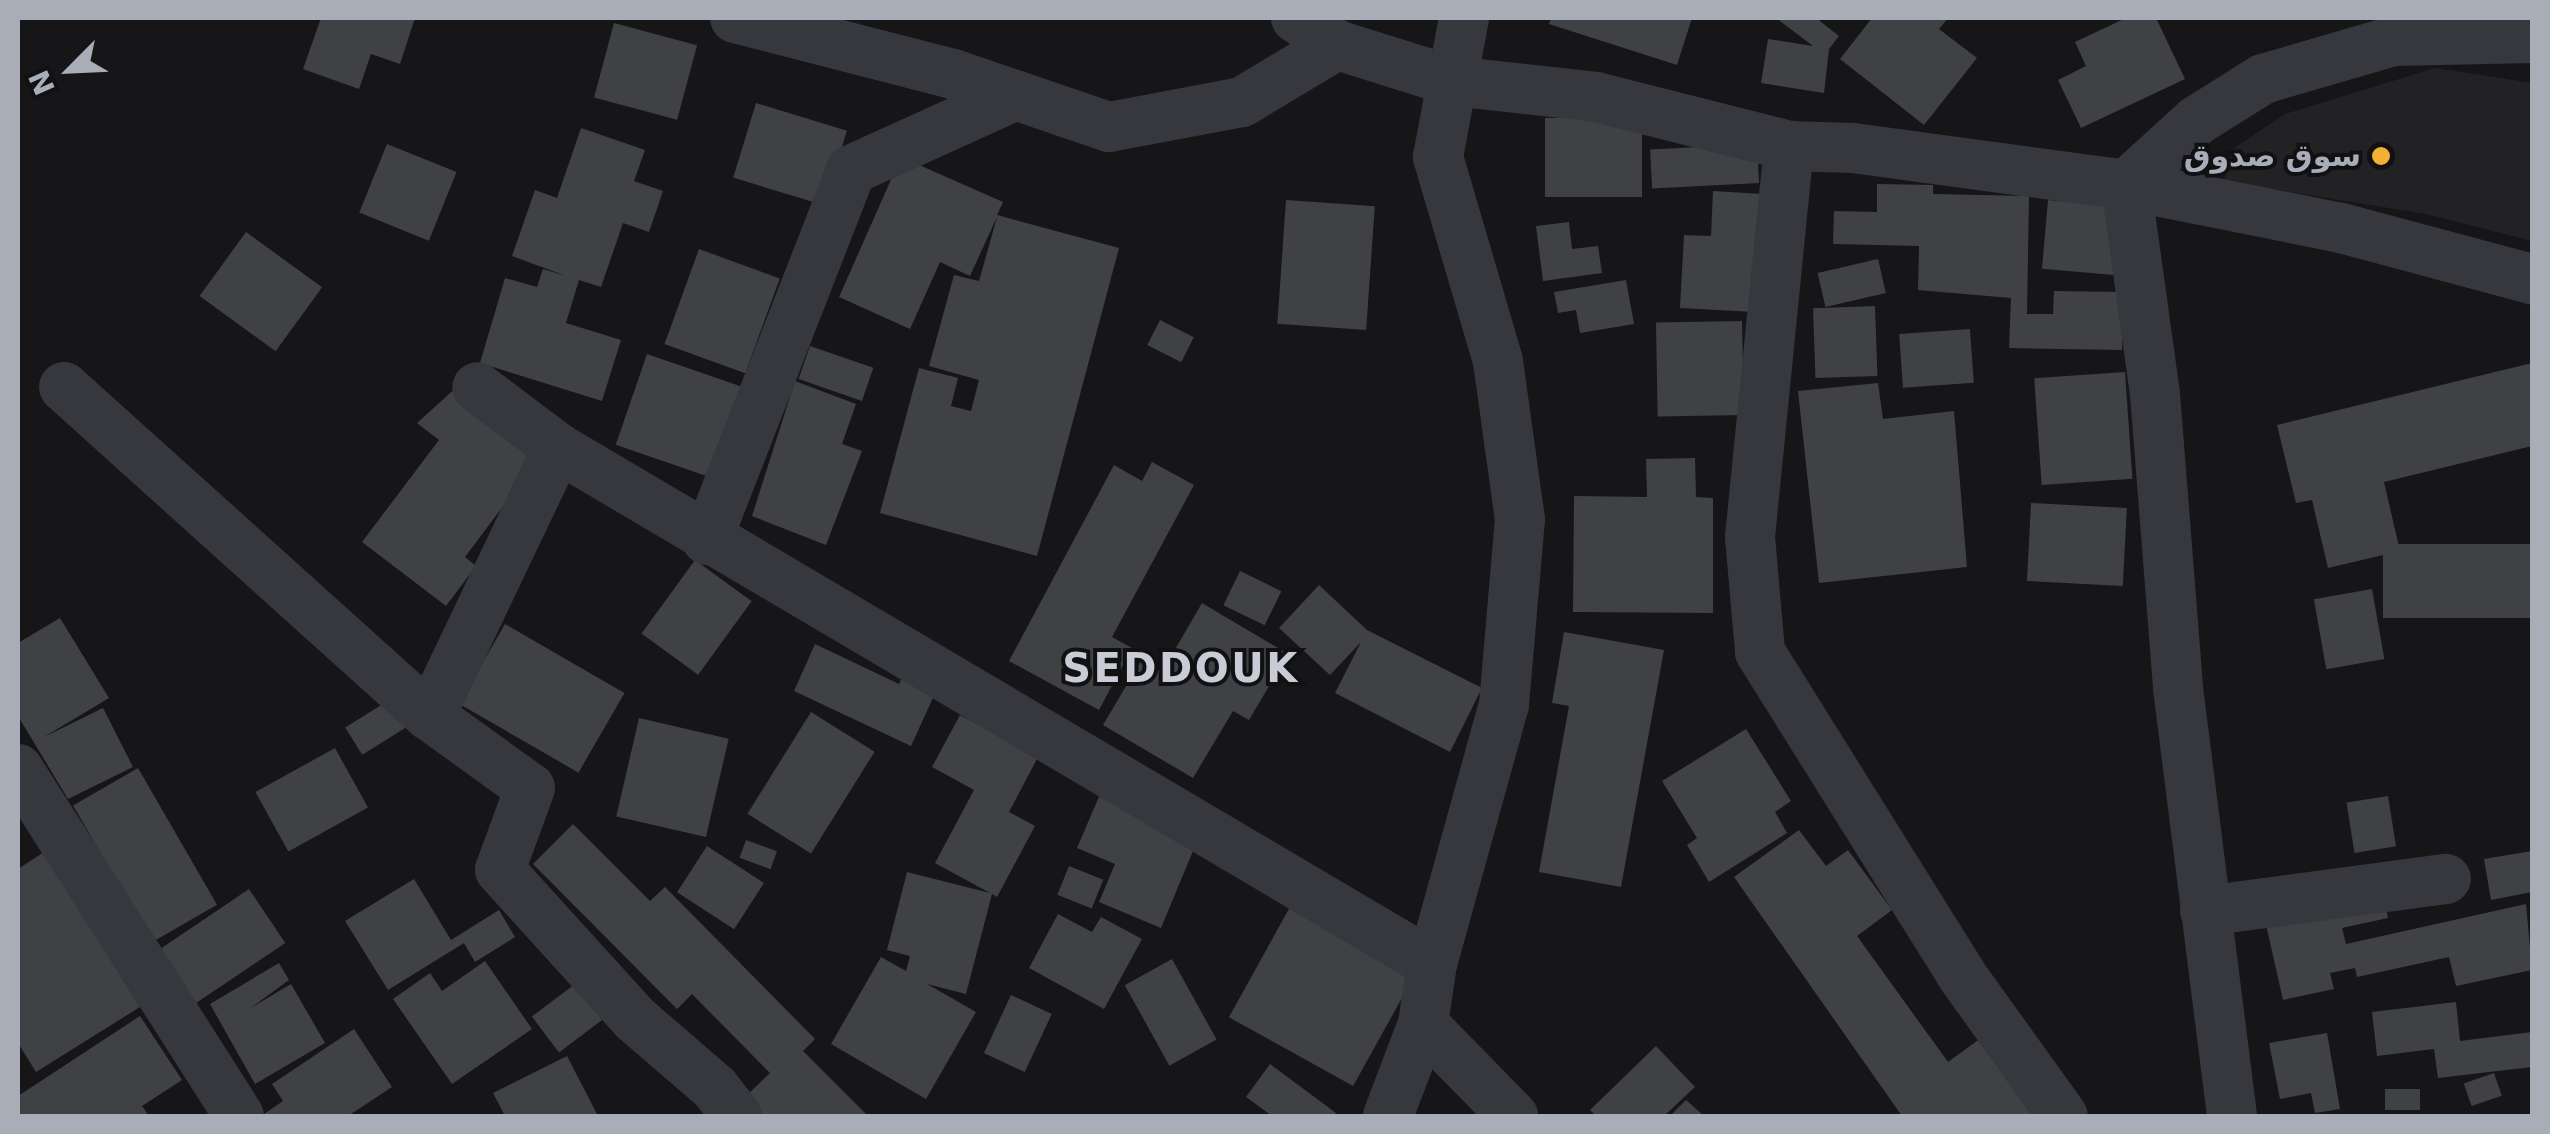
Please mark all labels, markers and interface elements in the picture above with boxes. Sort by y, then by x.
north arrow [20,20,120,120]
text: N [22,65,62,100]
place label: سوق صدوق [2184,138,2361,174]
marker: سوق صدوق [2370,145,2392,167]
district label: SEDDOUK [1062,644,1300,692]

